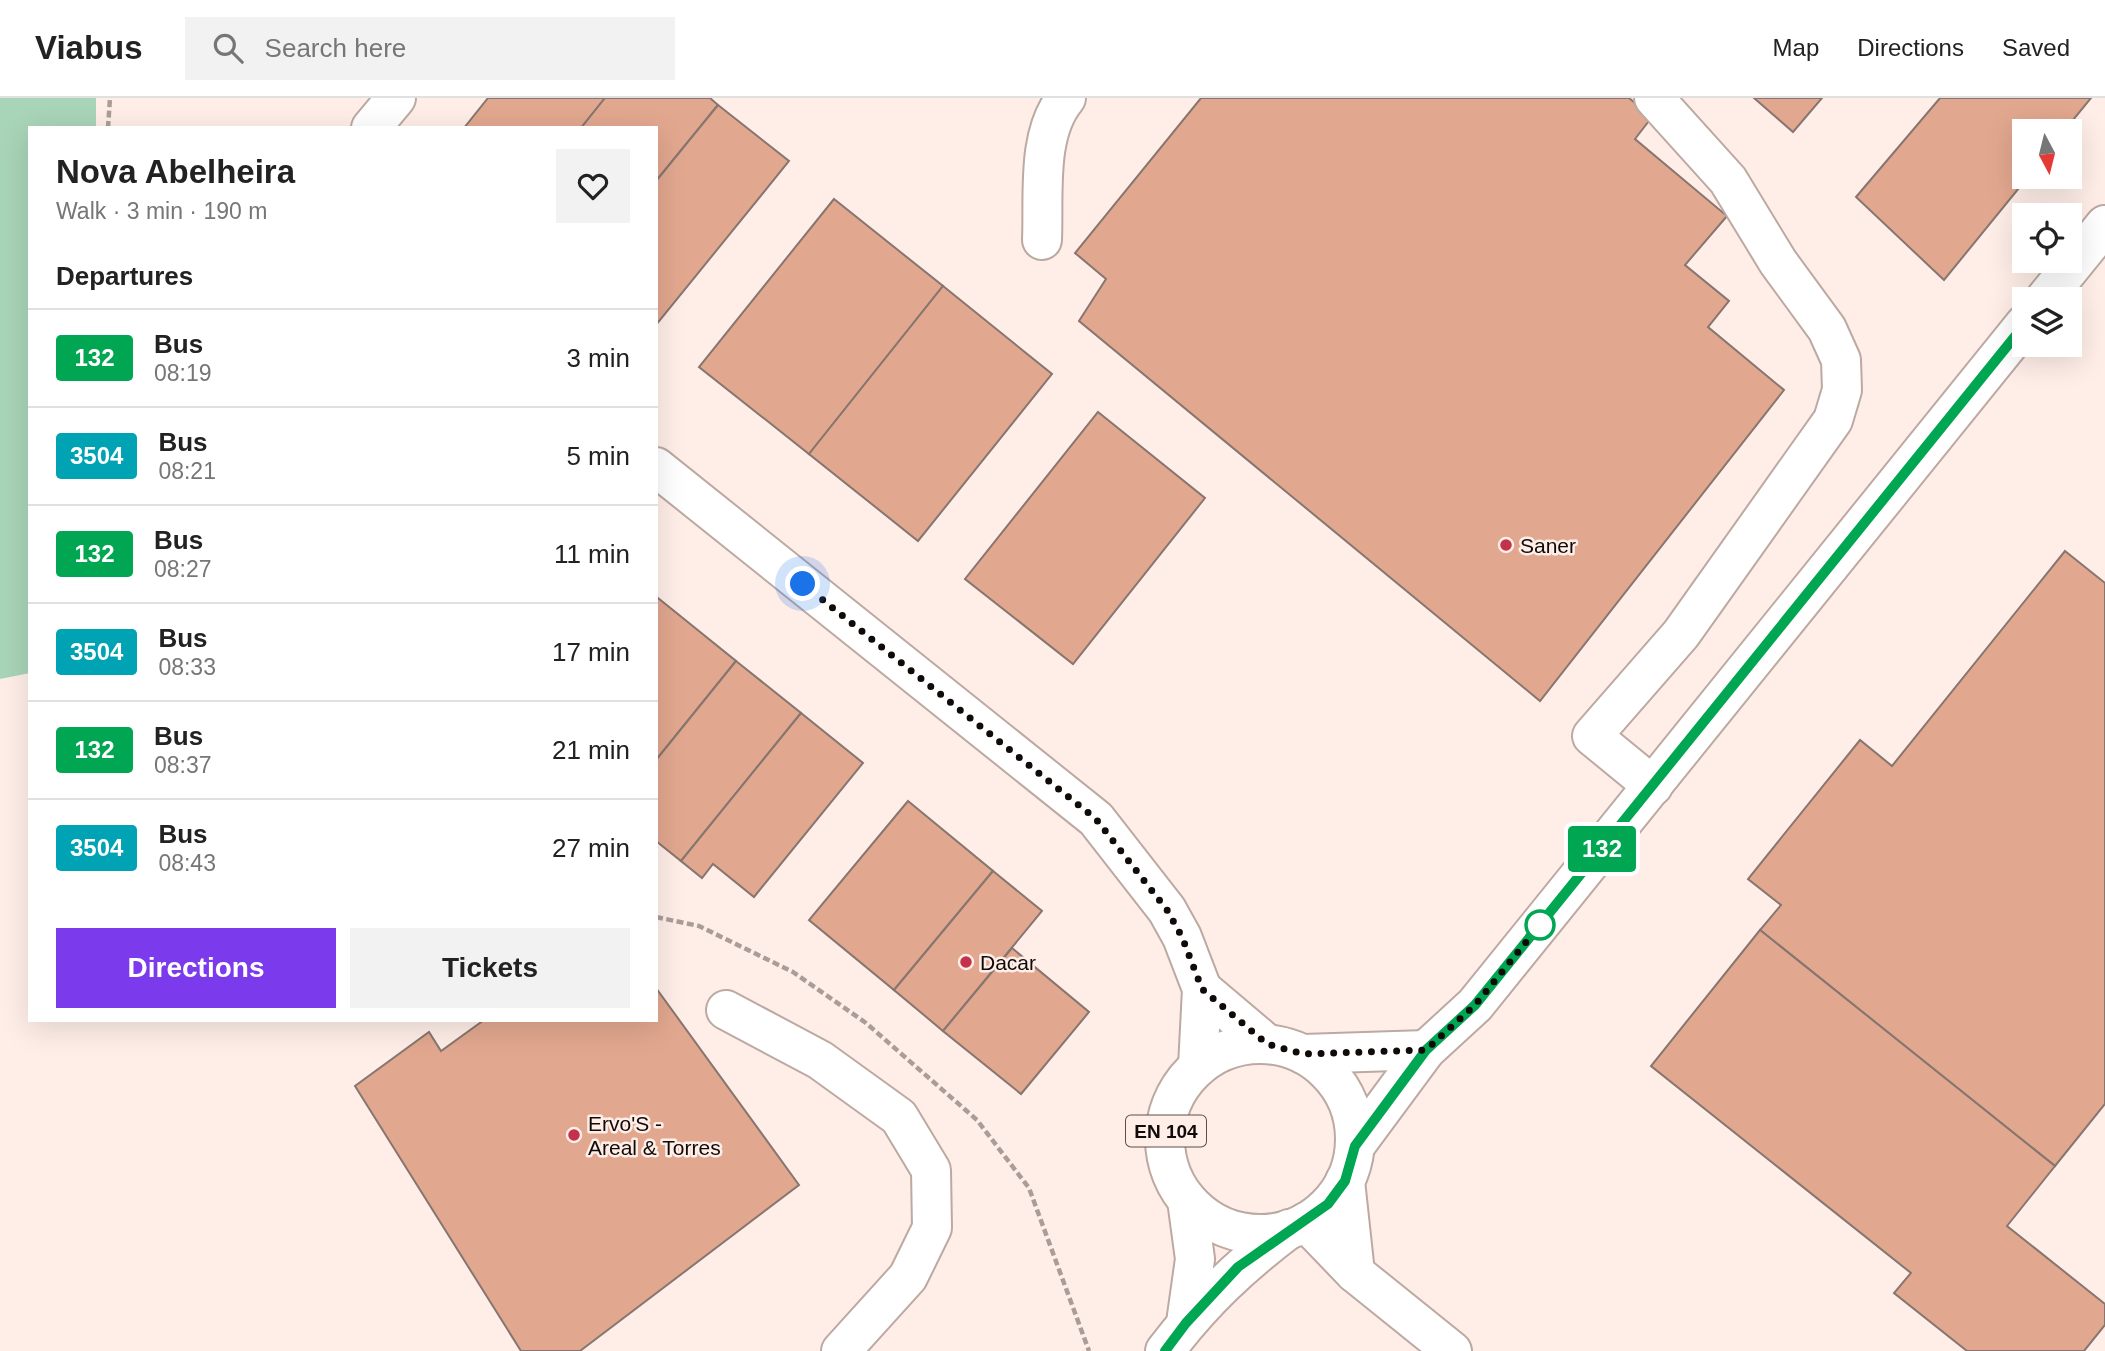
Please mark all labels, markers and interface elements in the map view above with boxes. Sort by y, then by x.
search box [185,17,675,80]
text: Viabus [35,29,143,66]
icon: search [209,29,247,67]
text: Search here [265,33,406,63]
text: Map [1773,34,1819,61]
text: Directions [1857,34,1964,61]
text: Saved [2002,34,2070,61]
north arrow [2012,119,2082,189]
map controls [2012,119,2082,357]
button: heart [556,149,630,223]
text: Nova Abelheira [56,153,295,190]
text: Walk · 3 min · 190 m [56,198,267,224]
button: locate [2012,203,2082,273]
text: Departures [56,261,193,291]
button: layers [2012,287,2082,357]
text: Bus [154,329,203,359]
text: 3 min [566,343,630,373]
text: 132 [74,344,115,371]
text: 08:19 [154,360,212,386]
text: Bus [158,427,208,457]
text: 5 min [566,441,630,471]
text: 3504 [70,442,123,469]
text: 08:21 [158,458,216,484]
text: Bus [154,525,203,555]
place label: Saner [1520,534,1576,557]
marker: Saner [1498,537,1514,553]
text: 11 min [554,539,630,569]
text: 132 [74,540,115,567]
text: 08:27 [154,556,212,582]
your location [785,566,820,601]
text: Bus [158,623,208,653]
text: 17 min [552,637,630,667]
text: 3504 [70,638,123,665]
text: 08:33 [158,654,216,680]
text: Bus [154,721,203,751]
text: 21 min [552,735,630,765]
text: 132 [74,736,115,763]
text: 08:37 [154,752,212,778]
text: Bus [158,819,208,849]
line badge: 132 [1562,826,1642,872]
text: 27 min [552,833,630,863]
text: 3504 [70,834,123,861]
text: 132 [1582,835,1622,862]
text: 08:43 [158,850,216,876]
unlabelled marker [1525,910,1555,940]
button: Directions [56,928,336,1008]
button: Tickets [350,928,630,1008]
place label: Dacar [980,951,1036,974]
marker: Dacar [958,954,974,970]
place label: Ervo'S - Areal & Torres [588,1112,721,1159]
road number: EN 104 [1126,1116,1206,1147]
marker: Ervo'S - Areal & Torres [566,1127,582,1143]

